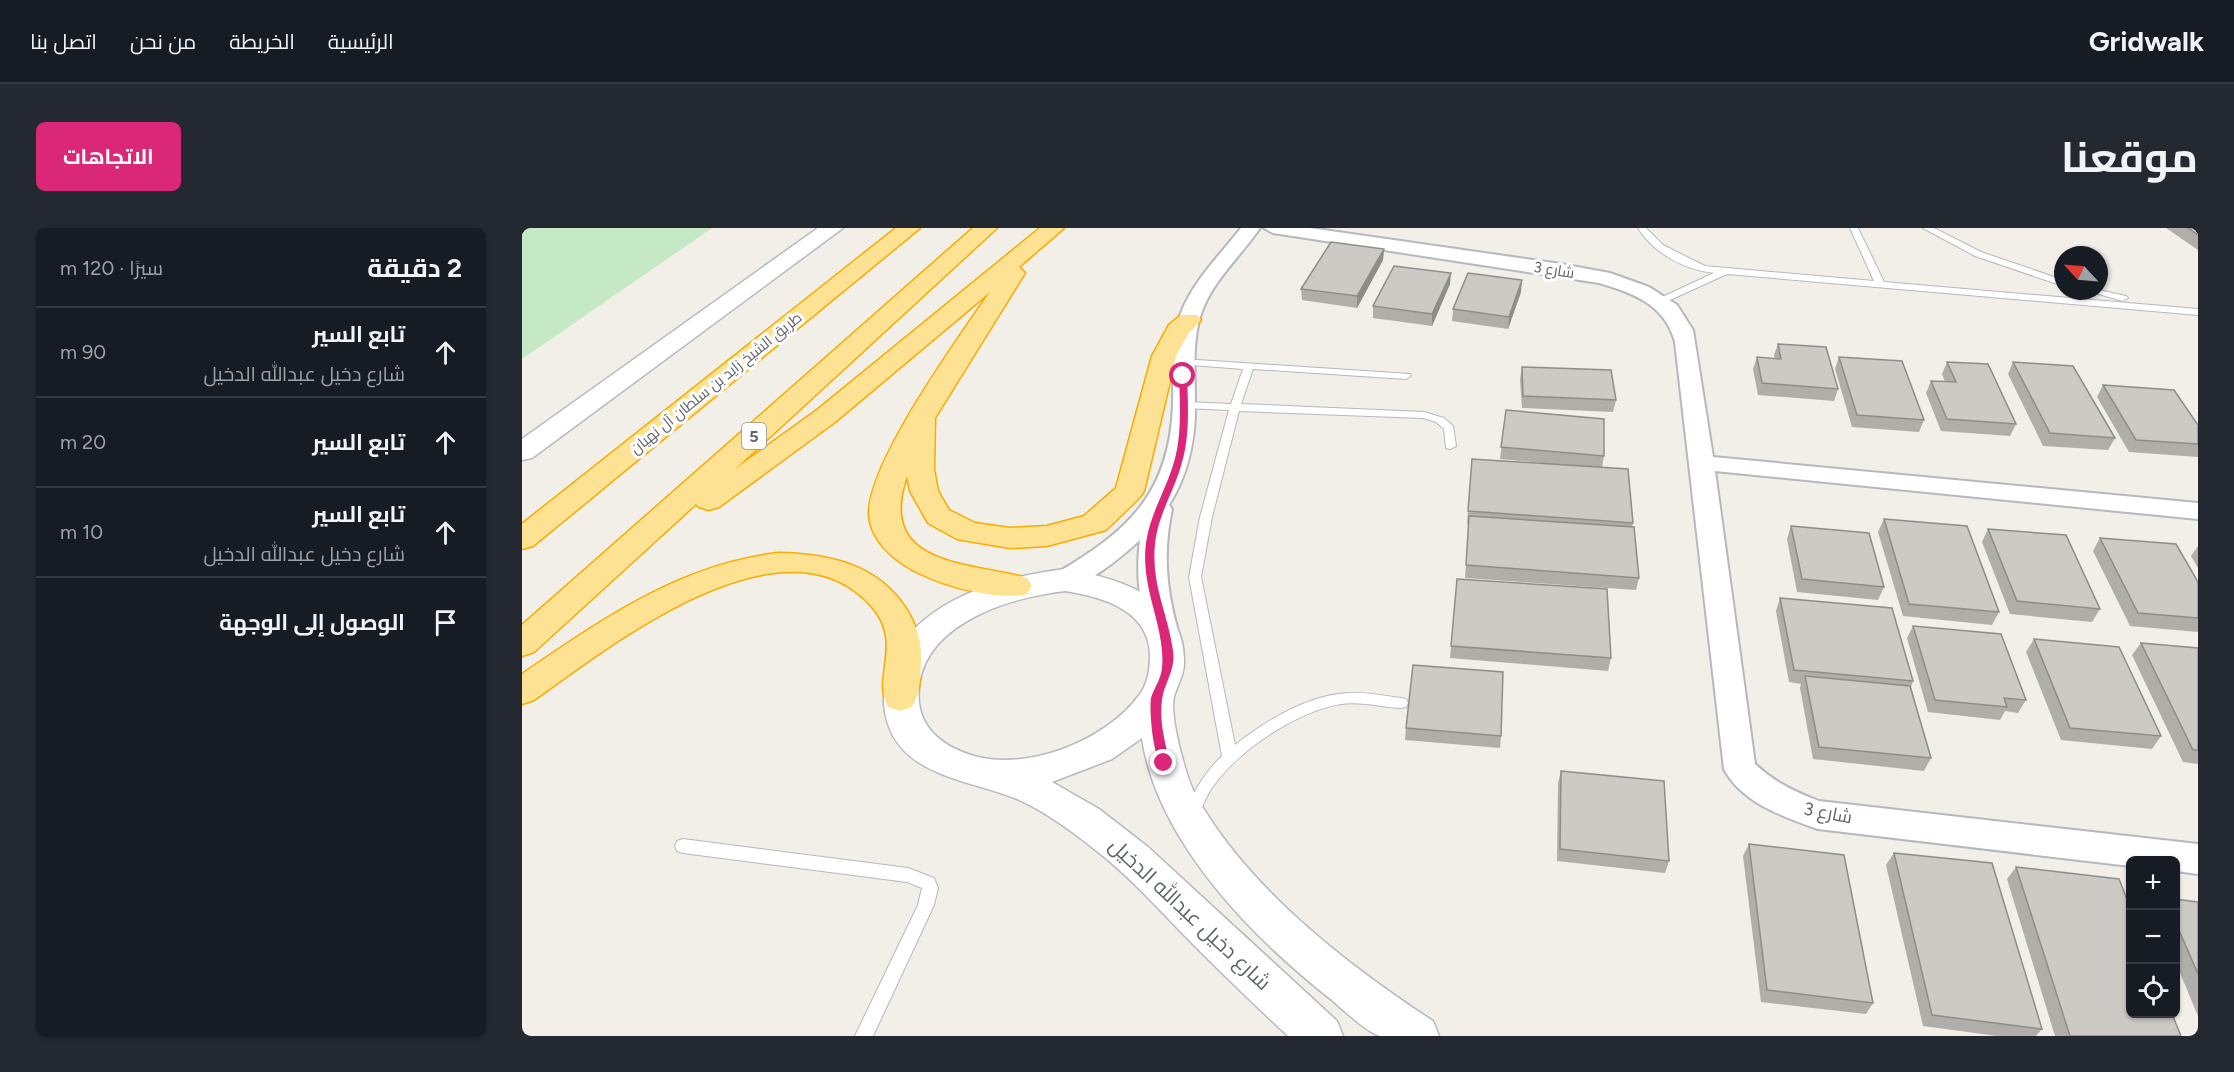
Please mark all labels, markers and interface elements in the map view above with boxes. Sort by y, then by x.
text: Gridwalk [2089,24,2204,58]
text: اتصل بنا [30,29,97,54]
text: من نحن [130,29,196,54]
text: الخريطة [229,29,295,54]
text: الرئيسية [328,29,394,54]
button: الاتجاهات [36,122,181,191]
text: موقعنا [2061,132,2198,183]
north arrow [2054,246,2108,300]
text: 2 دقيقة [367,252,462,284]
text: سيرًا · 120 m [60,256,163,280]
street label: شارع 3 [1532,258,1576,284]
street label: طريق الشيخ زايد بن سلطان آل نهيان [627,308,807,459]
text: تابع السير [312,321,405,348]
icon: ahead [429,336,462,369]
text: 90 m [60,340,106,364]
text: شارع دخيل عبدالله الدخيل [203,362,405,386]
route start [1169,362,1195,388]
road number: 5 [742,423,766,449]
icon: ahead [429,426,462,459]
text: تابع السير [312,429,405,456]
text: 20 m [60,430,106,454]
text: تابع السير [312,501,405,528]
icon: ahead [429,516,462,549]
text: 10 m [60,520,103,544]
text: شارع دخيل عبدالله الدخيل [203,542,405,566]
icon: arrive [429,606,462,639]
text: الوصول إلى الوجهة [219,609,405,636]
route end [1150,749,1176,775]
street label: شارع 3 [1802,798,1854,829]
street label: شارع دخيل عبدالله الدخيل [1103,832,1277,996]
map controls [2126,856,2180,1018]
button: + [2126,856,2180,910]
button: − [2126,910,2180,964]
button: locate [2126,964,2180,1018]

